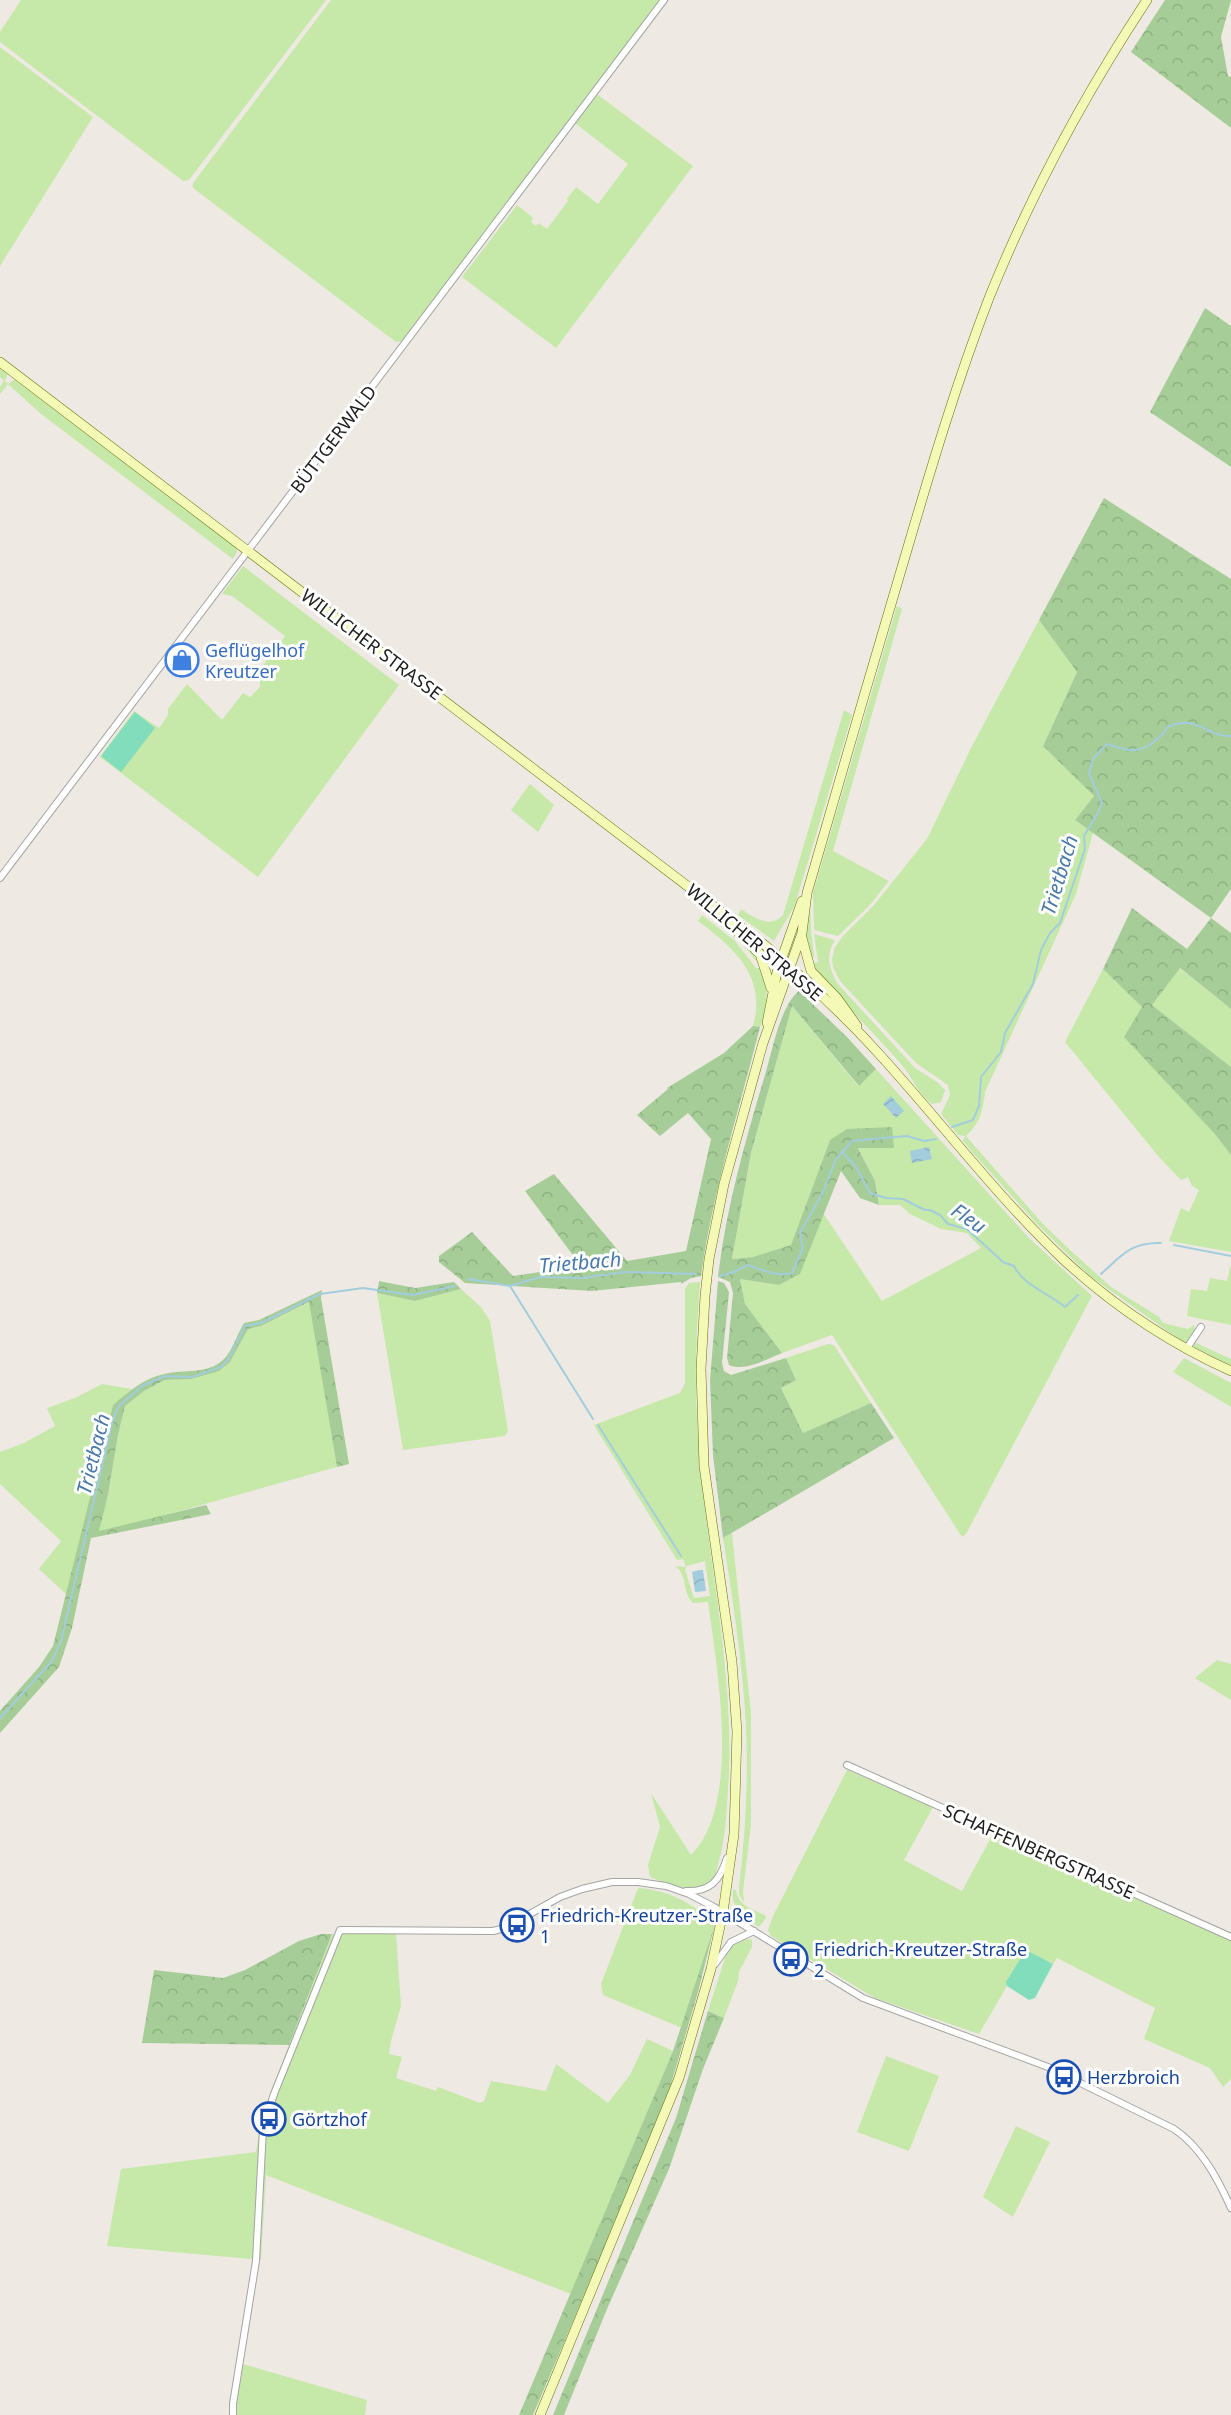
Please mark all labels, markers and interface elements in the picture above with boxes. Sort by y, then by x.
street label: BÜTTGERWALD [285,380,381,498]
street label: WILLICHER STRASSE [297,583,447,705]
place label: Geflügelhof Kreutzer [205,638,305,683]
shop icon: Geflügelhof Kreutzer [164,642,200,678]
water label: Trietbach [1034,832,1084,918]
street label: WILLICHER STRASSE [682,878,828,1006]
water label: Fleu [946,1197,992,1239]
water label: Trietbach [538,1245,622,1279]
water label: Trietbach [70,1411,116,1497]
street label: SCHAFFENBERGSTRASSE [940,1798,1138,1904]
place label: Friedrich-Kreutzer-Straße 1 [540,1903,753,1948]
bus stop icon: Friedrich-Kreutzer-Straße 1 [499,1907,535,1943]
place label: Friedrich-Kreutzer-Straße 2 [814,1937,1027,1982]
bus stop icon: Friedrich-Kreutzer-Straße 2 [773,1941,809,1977]
bus stop icon: Herzbroich [1046,2059,1082,2095]
place label: Herzbroich [1087,2065,1180,2089]
bus stop icon: Görtzhof [251,2101,287,2137]
place label: Görtzhof [292,2107,367,2131]

